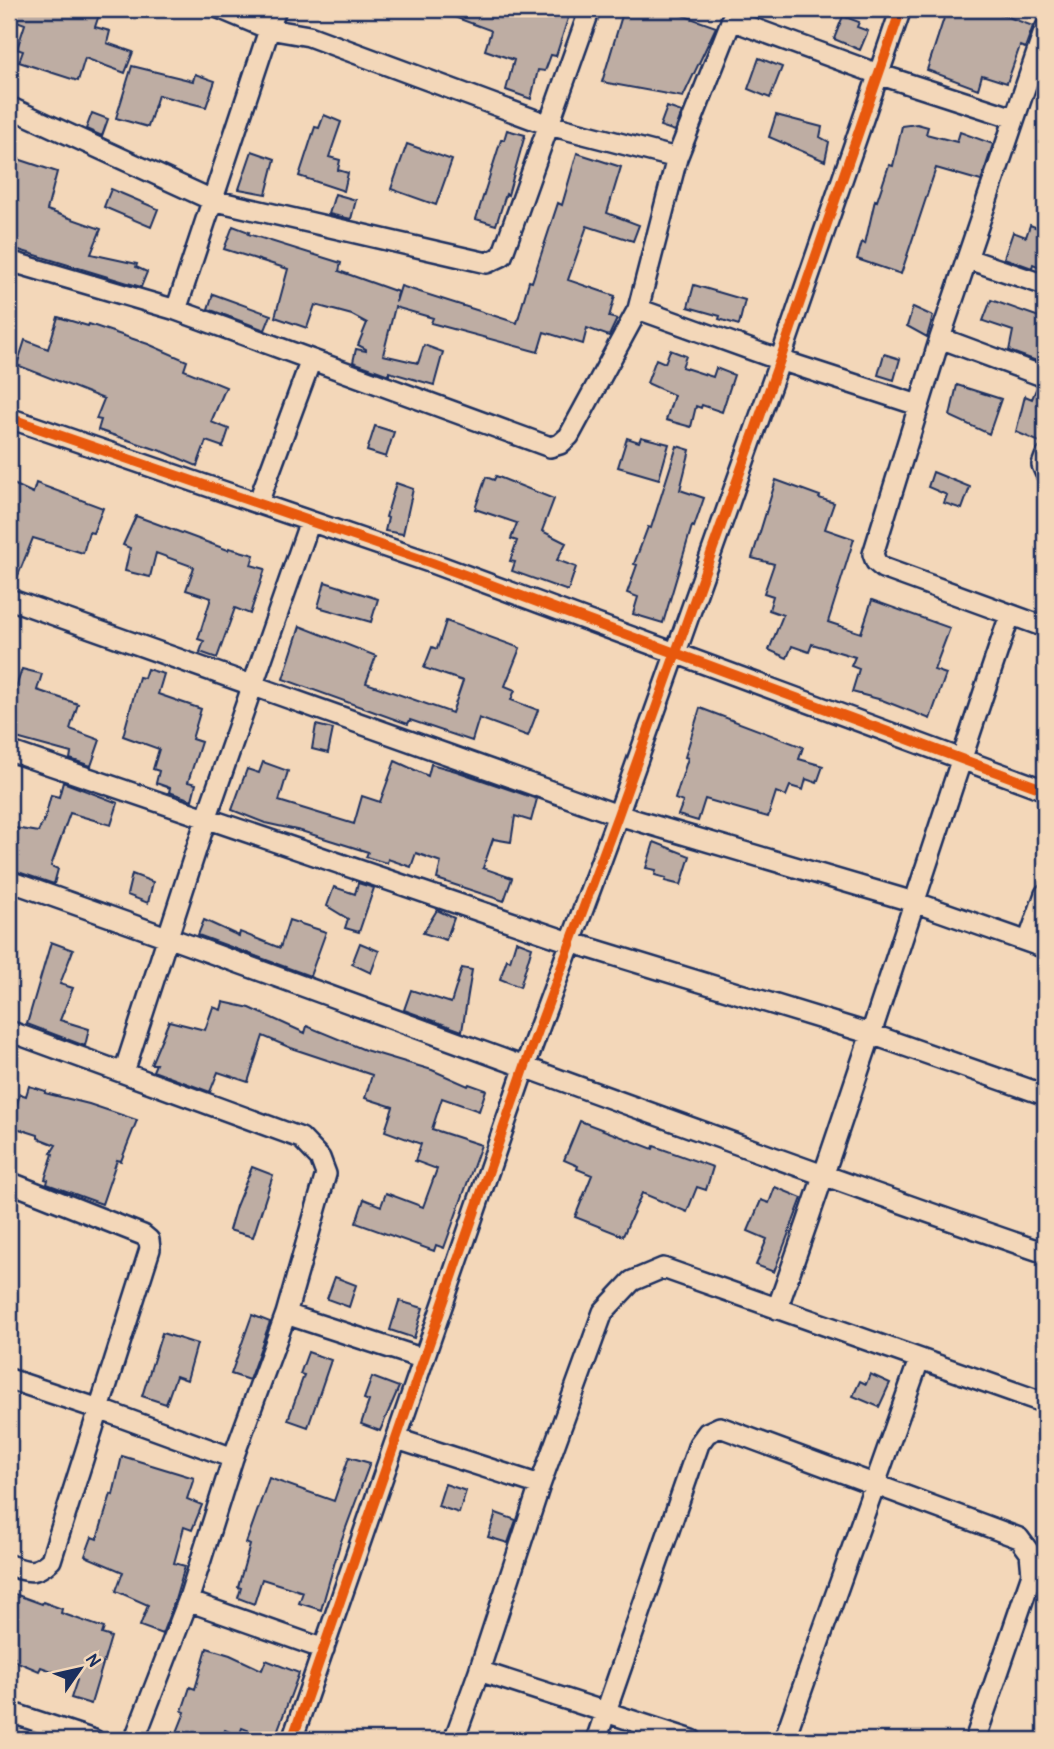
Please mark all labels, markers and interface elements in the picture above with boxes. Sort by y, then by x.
north arrow [46,1634,116,1704]
text: N [80,1648,108,1671]

